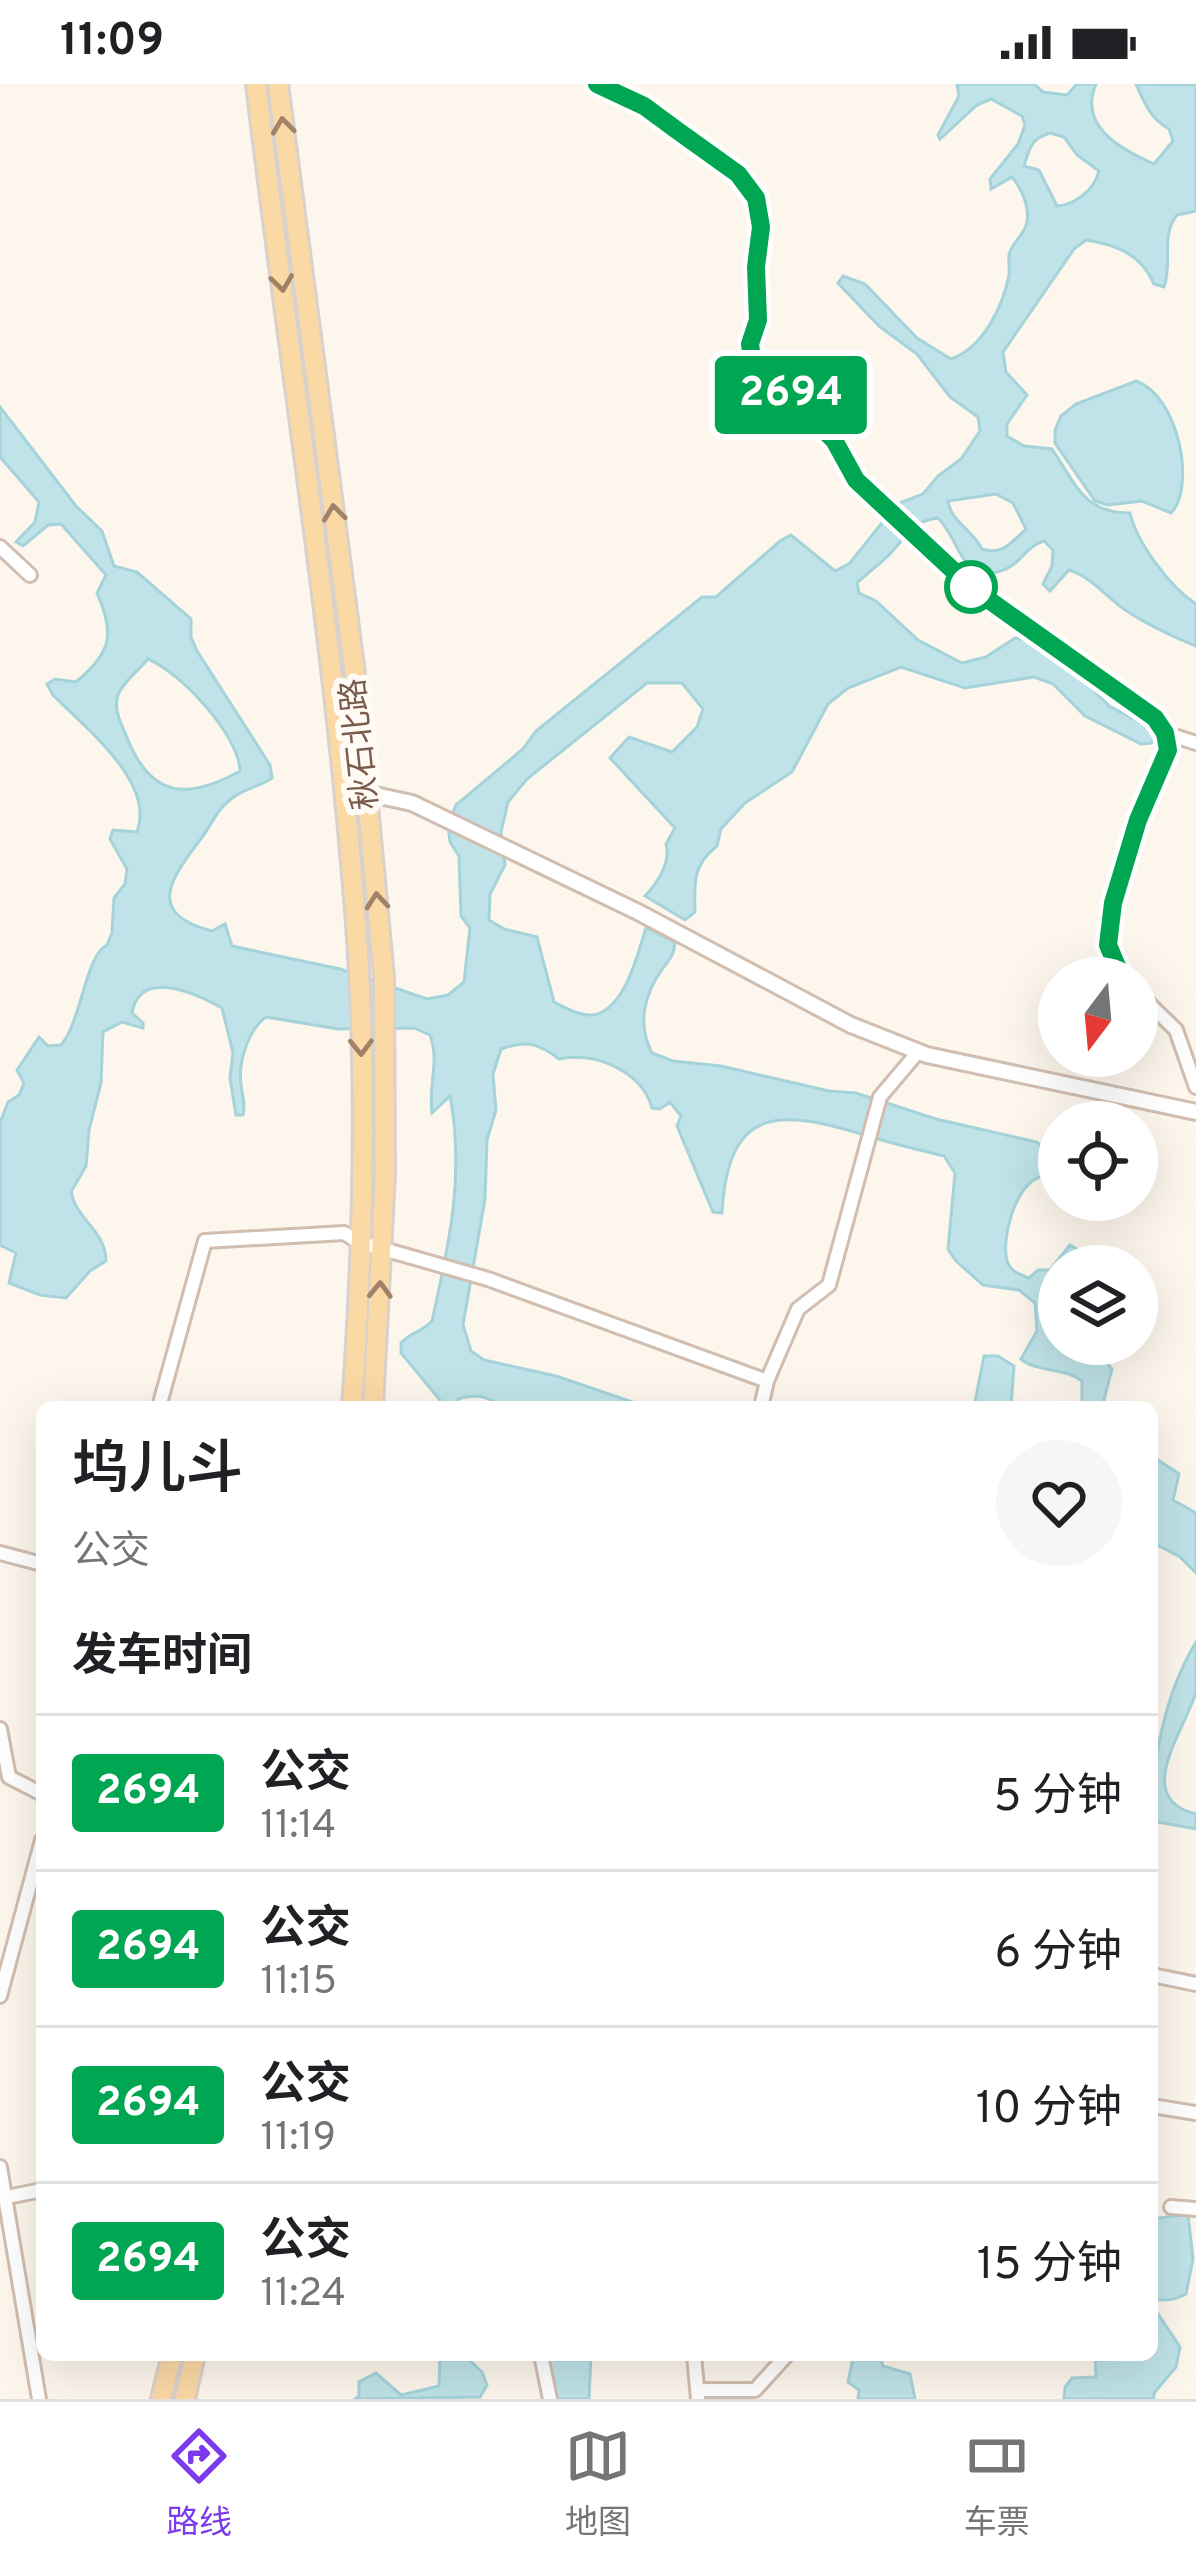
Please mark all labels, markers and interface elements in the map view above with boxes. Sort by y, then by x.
text: 11:09 [60,14,164,71]
one-way arrow [270,117,296,136]
one-way arrow [268,274,294,293]
line badge: 2694 [707,356,875,434]
text: 2694 [739,368,843,421]
one-way arrow [322,503,348,523]
unlabelled marker [946,562,996,612]
street label: 秋石北路 [334,676,390,812]
one-way arrow [365,891,390,910]
north arrow [1038,957,1158,1077]
map controls [1038,957,1158,1365]
one-way arrow [348,1038,374,1057]
button: locate [1038,1101,1158,1221]
button: layers [1038,1245,1158,1365]
one-way arrow [367,1280,393,1299]
text: 坞儿斗 [72,1437,243,1509]
button: heart [996,1440,1122,1566]
text: 公交 [72,1529,150,1578]
text: 发车时间 [72,1630,252,1687]
text: 公交 [260,1746,350,1803]
text: 2694 [96,1766,200,1819]
text: 5 分钟 [993,1770,1122,1827]
text: 11:14 [260,1803,336,1852]
text: 公交 [260,1902,350,1959]
text: 2694 [96,1922,200,1975]
text: 6 分钟 [995,1926,1122,1983]
text: 11:15 [260,1959,337,2008]
text: 公交 [260,2058,350,2115]
text: 2694 [96,2078,200,2131]
text: 10 分钟 [976,2082,1122,2139]
text: 11:19 [260,2115,336,2164]
text: 公交 [260,2214,350,2271]
text: 2694 [96,2234,200,2287]
text: 15 分钟 [977,2238,1122,2295]
text: 11:24 [260,2271,346,2320]
tab: 路线 [166,2423,232,2546]
tab: 地图 [565,2423,631,2546]
tab: 车票 [964,2423,1030,2546]

